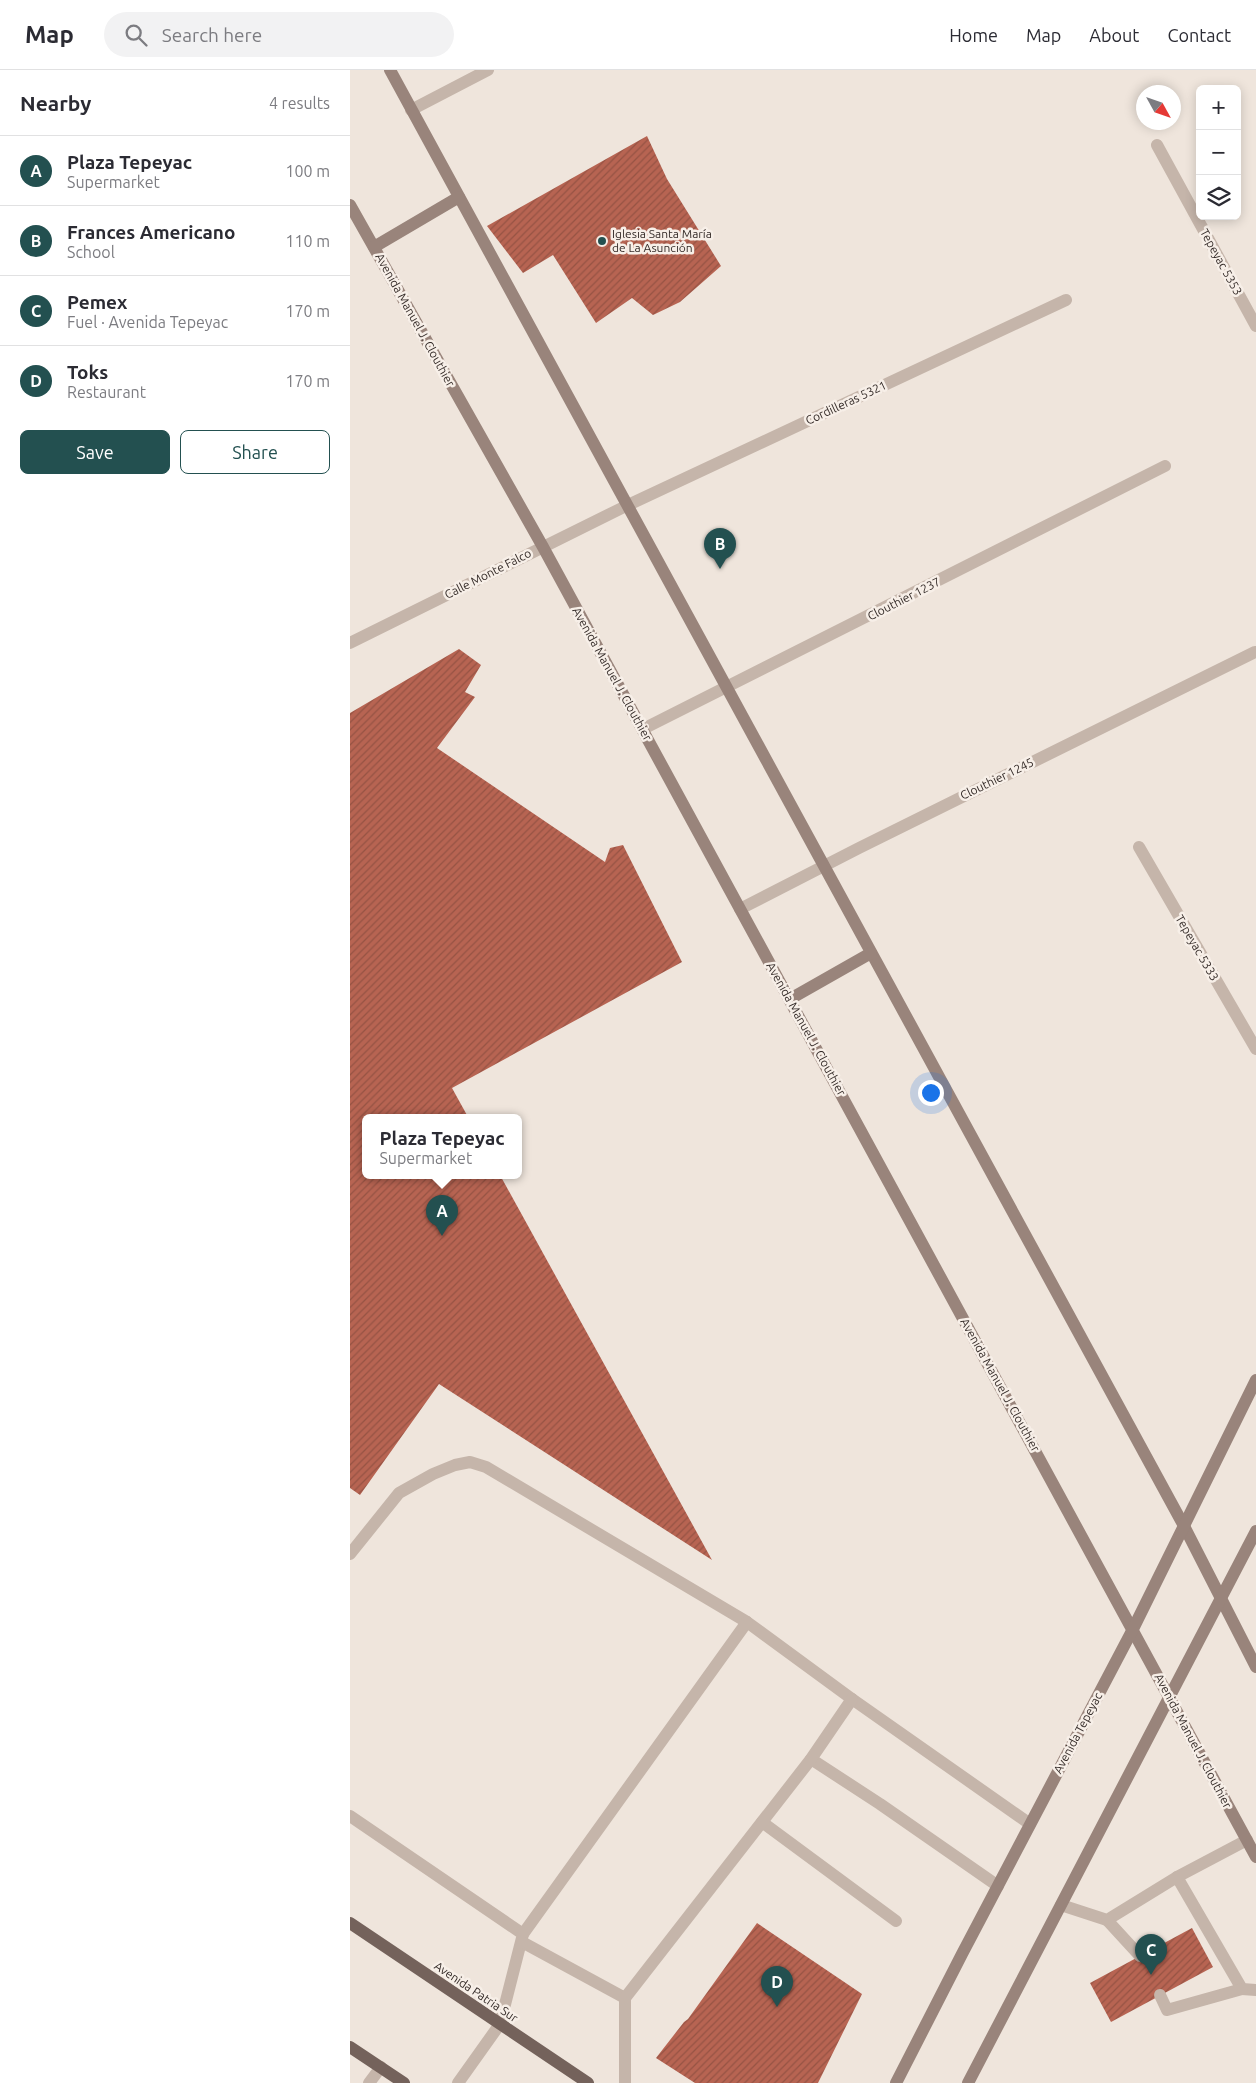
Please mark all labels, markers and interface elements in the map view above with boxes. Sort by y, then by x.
search box [104,12,454,57]
text: Map [25,21,74,48]
icon: search [122,21,150,49]
text: Search here [162,24,262,46]
text: Home [949,25,998,45]
text: Map [1026,25,1061,45]
text: About [1089,25,1139,45]
text: Contact [1167,25,1231,45]
north arrow [1136,85,1181,130]
map controls [1196,85,1241,220]
button: + [1196,85,1241,130]
text: Nearby [20,91,91,115]
text: 4 results [269,94,330,112]
button: − [1196,130,1241,175]
text: Plaza Tepeyac [67,151,192,173]
text: A [30,162,42,180]
text: 100 m [285,162,330,180]
text: Supermarket [67,173,160,191]
button: layers [1196,175,1241,220]
text: Frances Americano [67,221,235,243]
street label: Tepeyac 5353 [1198,226,1245,297]
place label: Iglesia Santa María de La Asunción [612,227,712,254]
text: B [31,232,41,250]
text: 110 m [285,232,330,250]
marker: Iglesia Santa María de La Asunción [596,235,608,247]
text: School [67,243,115,261]
street label: Avenida Manuel J. Clouthier [373,251,458,389]
text: Pemex [67,291,127,313]
text: C [31,302,41,320]
text: 170 m [285,302,330,320]
text: Fuel · Avenida Tepeyac [67,313,228,331]
text: Toks [67,361,108,383]
text: D [30,372,42,390]
text: 170 m [285,372,330,390]
street label: Cordilleras 5321 [803,378,888,427]
text: Restaurant [67,383,146,401]
button: Save [20,430,170,474]
button: Share [180,430,330,474]
pin: B [704,528,736,569]
street label: Calle Monte Falco [442,546,533,601]
street label: Clouthier 1237 [865,575,942,622]
street label: Avenida Manuel J. Clouthier [570,605,655,743]
street label: Clouthier 1245 [958,755,1036,802]
street label: Tepeyac 5333 [1173,913,1221,983]
street label: Avenida Manuel J. Clouthier [764,960,849,1098]
your location [918,1080,944,1106]
popup [362,1114,522,1179]
text: Plaza Tepeyac [379,1127,505,1149]
text: Supermarket [379,1149,472,1167]
pin: A [426,1195,458,1236]
street label: Avenida Manuel J. Clouthier [958,1316,1043,1454]
street label: Avenida Manuel J. Clouthier [1152,1671,1235,1811]
street label: Avenida Tepeyac [1051,1690,1105,1775]
pin: C [1135,1934,1167,1975]
street label: Avenida Patria Sur [432,1959,521,2025]
pin: D [761,1966,793,2007]

